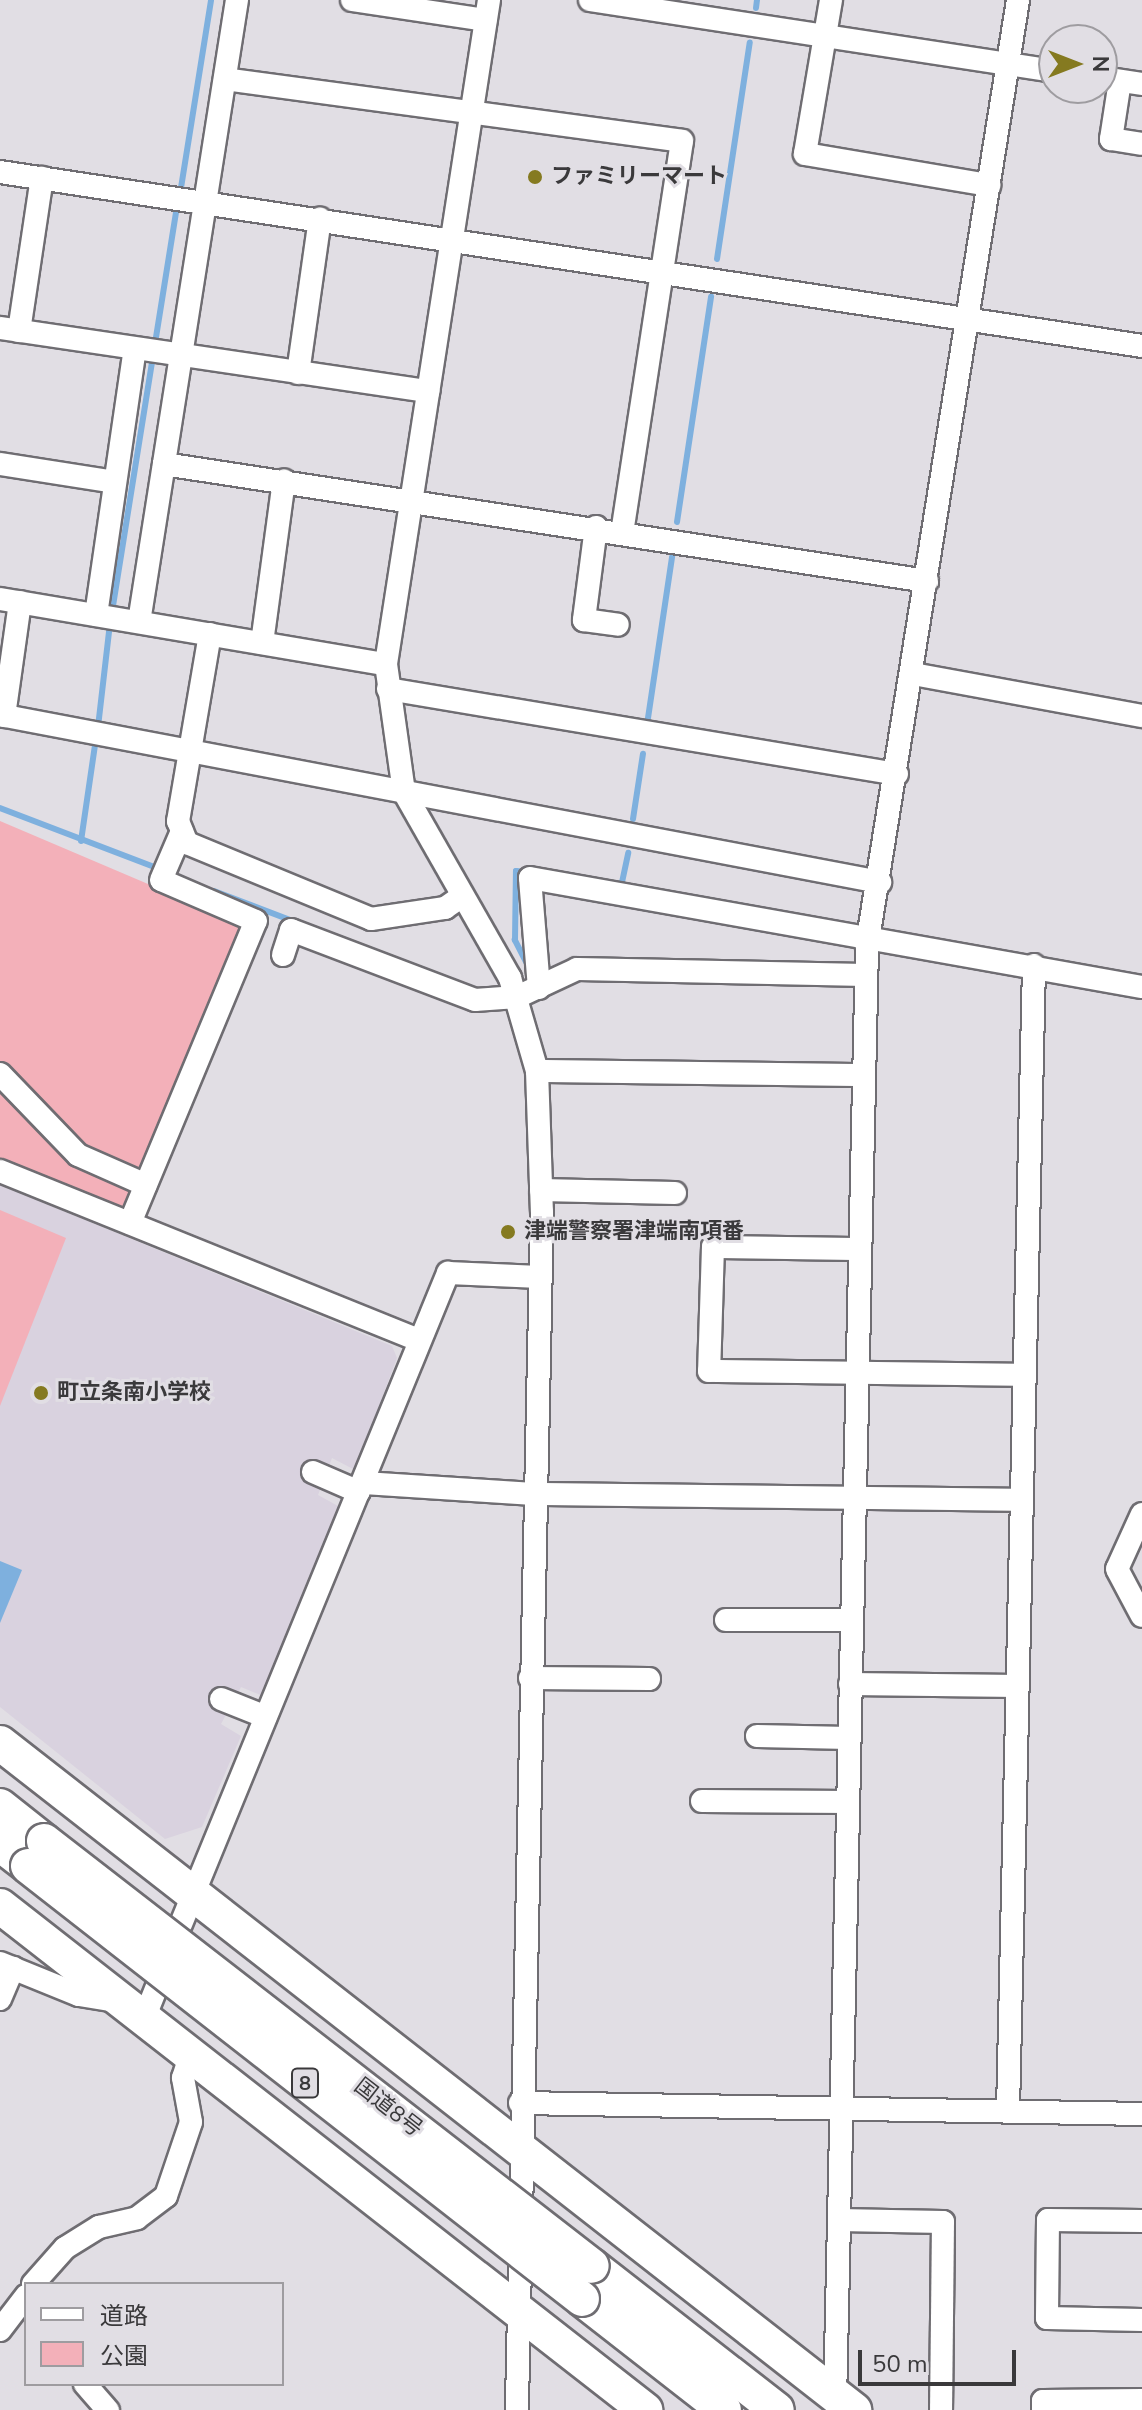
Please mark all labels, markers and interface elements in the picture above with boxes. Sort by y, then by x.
north arrow [1038,24,1118,104]
text: N [1085,56,1115,72]
place label: ファミリーマート [551,164,727,190]
marker: ファミリーマート [526,168,544,186]
place label: 津端警察署津端南項番 [524,1219,744,1245]
marker: 津端警察署津端南項番 [499,1223,517,1241]
place label: 町立条南小学校 [57,1380,211,1406]
marker: 町立条南小学校 [32,1384,50,1402]
road number: 8 [291,2067,319,2099]
street label: 国道8号 [349,2073,427,2143]
legend [24,2282,284,2386]
text: 道路 [100,2300,148,2332]
scale bar [862,2334,1020,2384]
text: 公園 [100,2340,148,2372]
text: 50 m [872,2348,928,2380]

